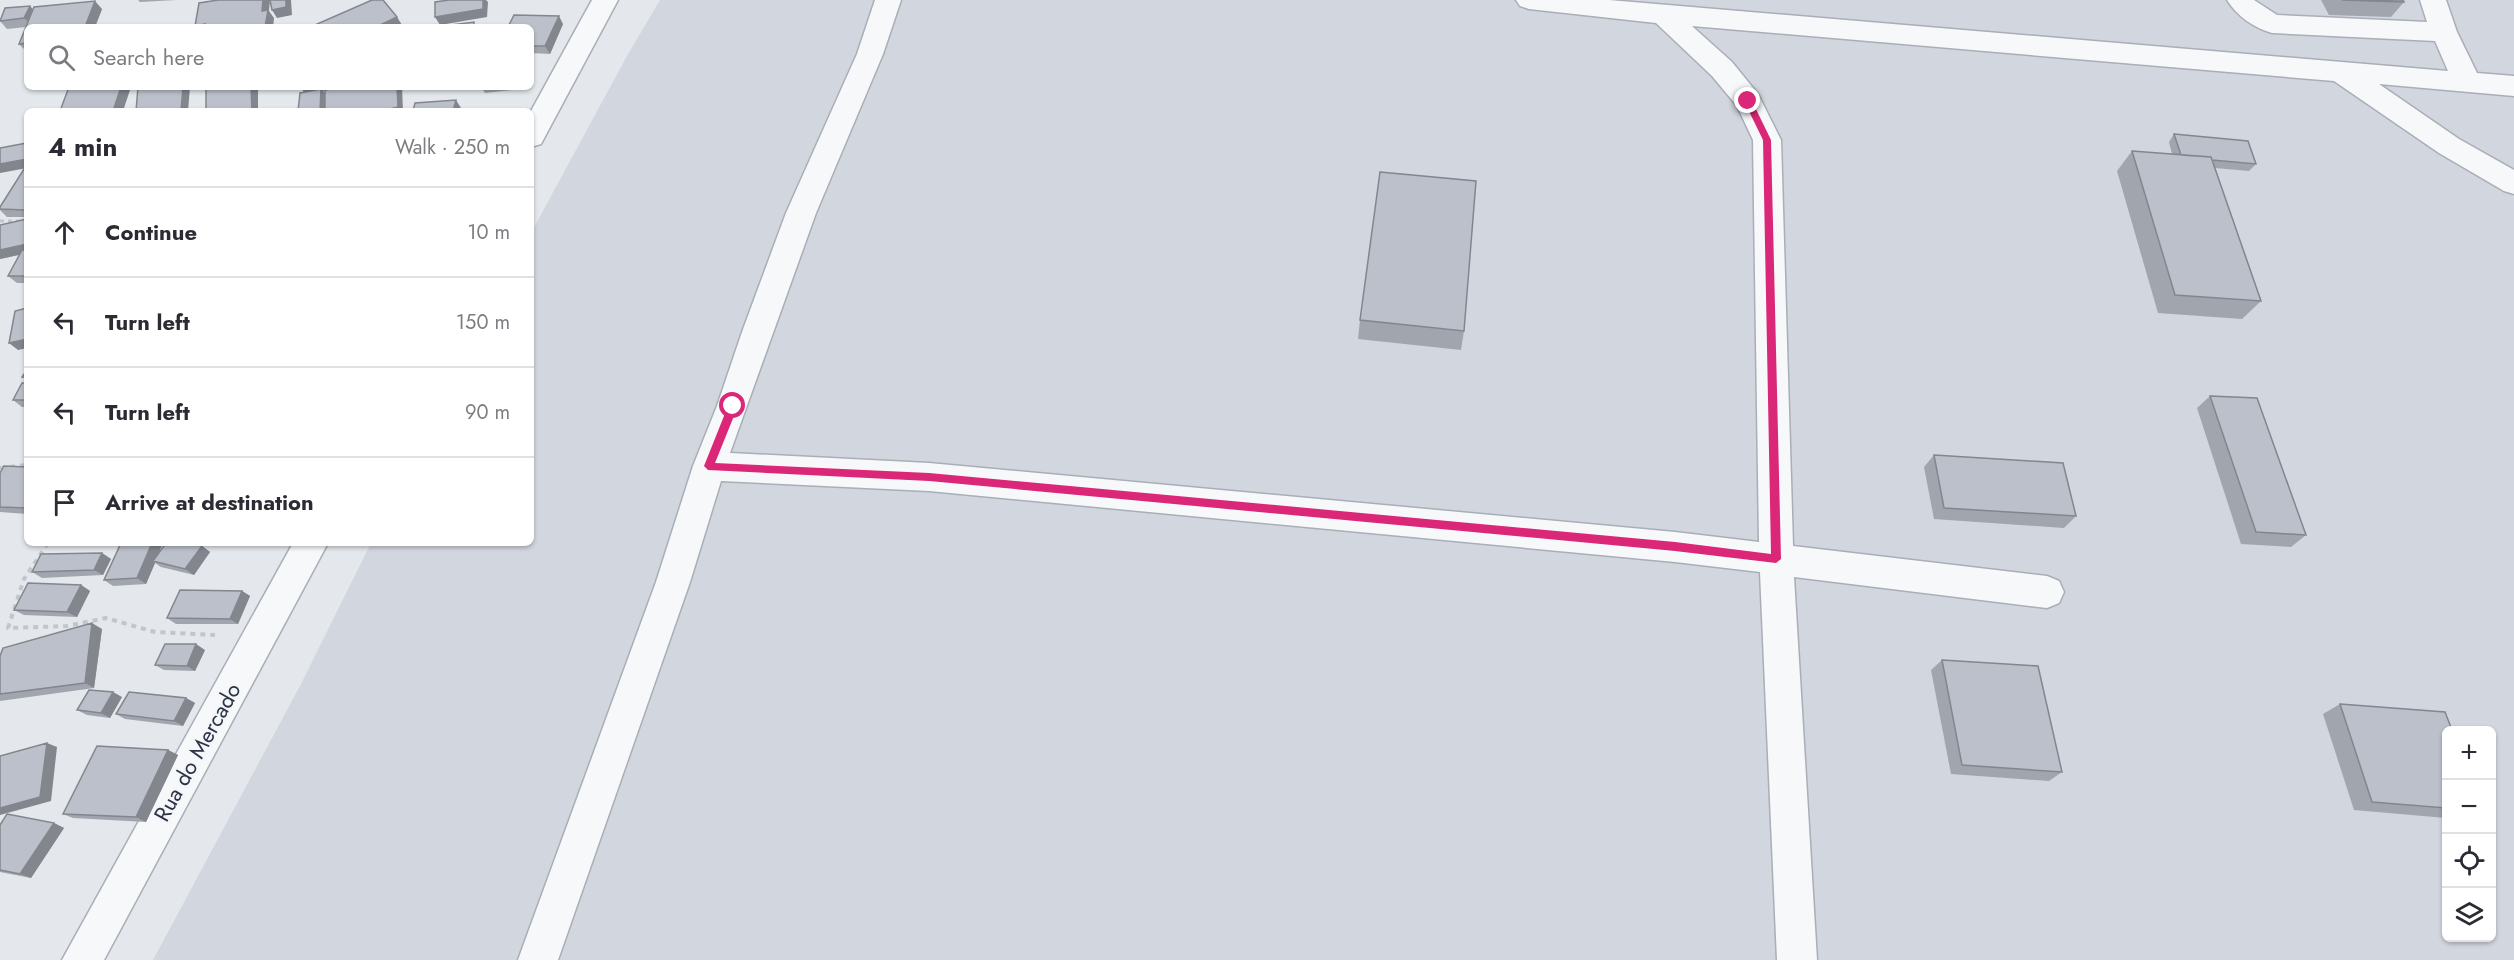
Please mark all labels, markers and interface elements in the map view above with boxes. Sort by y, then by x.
search box [24,24,534,90]
icon: search [45,41,78,74]
text: Search here [93,41,204,73]
route end [1734,87,1760,113]
text: 4 min [48,128,117,166]
text: Walk · 250 m [395,133,510,162]
icon: ahead [48,216,81,249]
text: Continue [105,216,197,248]
text: 10 m [467,218,510,247]
icon: left [48,306,81,339]
text: Turn left [105,306,190,338]
text: 150 m [456,308,510,337]
route start [719,392,745,418]
icon: left [48,396,81,429]
text: Turn left [105,396,190,428]
text: 90 m [465,398,510,427]
icon: arrive [48,486,81,519]
text: Arrive at destination [105,486,314,518]
street label: Rua do Mercado [146,677,248,827]
map controls [2442,726,2496,942]
button: + [2442,726,2496,780]
button: − [2442,780,2496,834]
button: locate [2442,834,2496,888]
button: layers [2442,888,2496,942]

